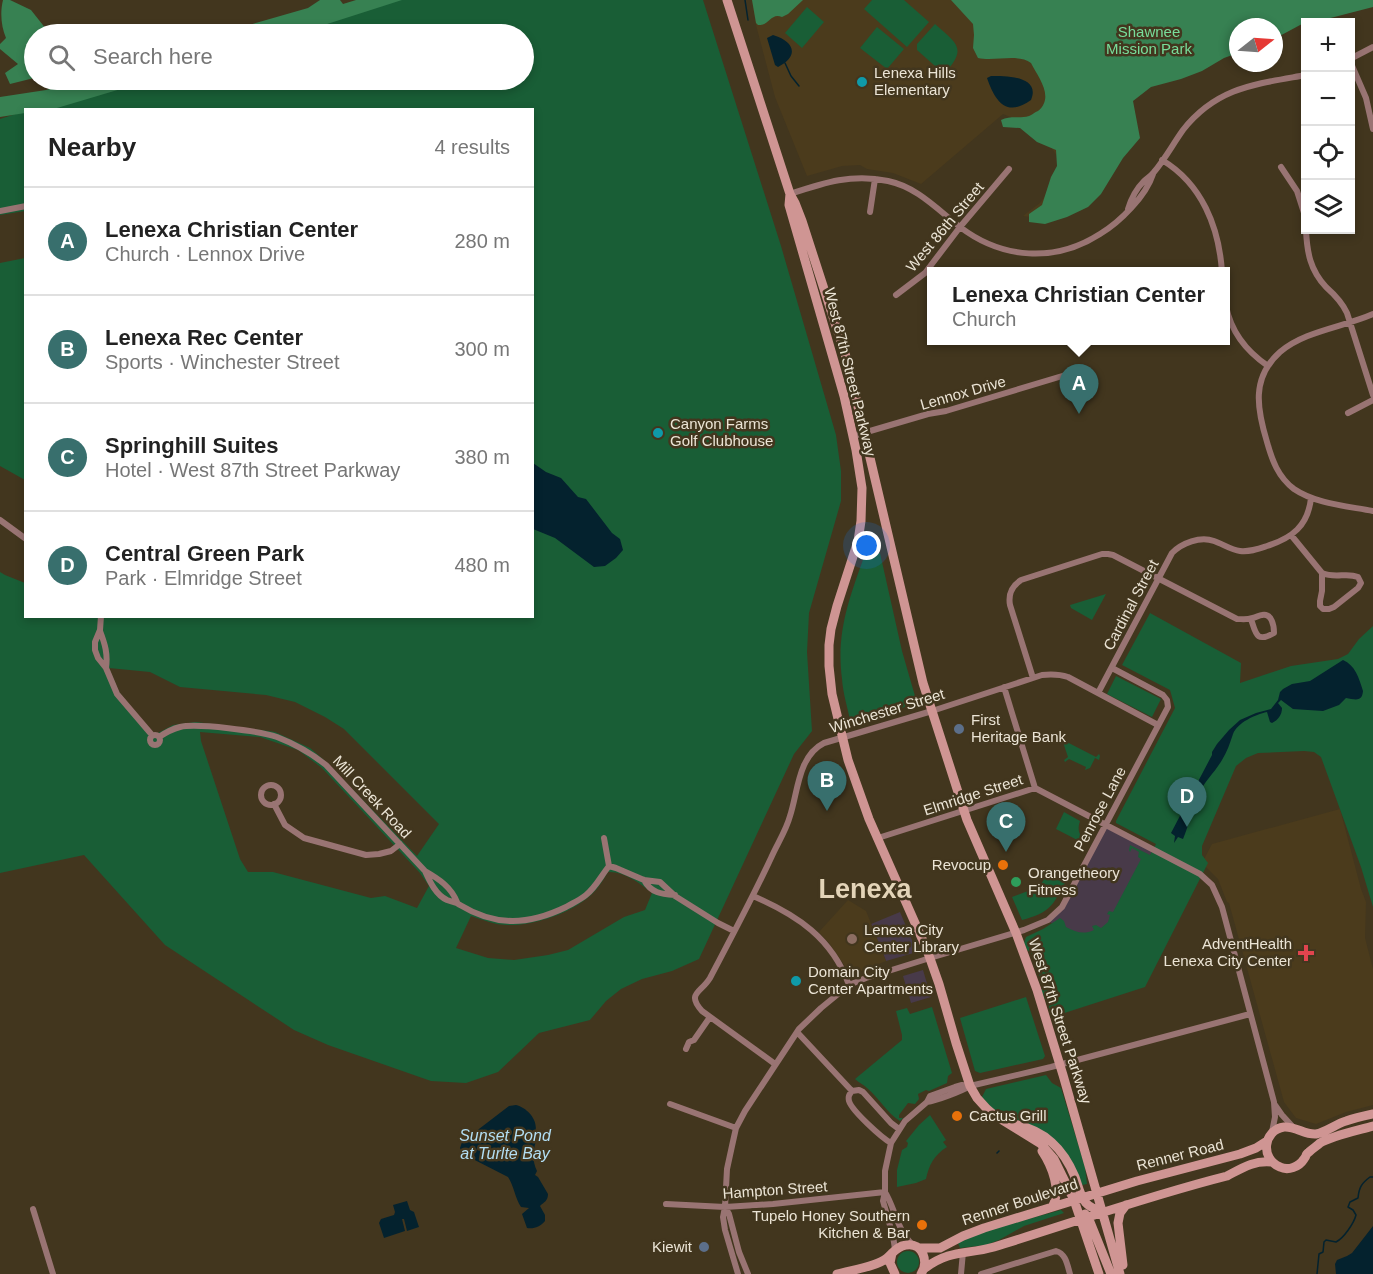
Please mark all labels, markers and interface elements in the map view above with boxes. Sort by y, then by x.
north arrow [1229,18,1283,72]
map controls [1301,18,1355,234]
button: + [1301,18,1355,72]
park label: Shawnee Mission Park [1106,23,1192,57]
search box [24,24,534,90]
icon: search [45,41,78,74]
text: Search here [93,44,213,69]
place label: Lenexa Hills Elementary [874,64,956,98]
button: − [1301,72,1355,126]
marker: Lenexa Hills Elementary [855,75,869,89]
button: locate [1301,126,1355,180]
text: Nearby [48,132,136,162]
text: 4 results [434,136,510,158]
street label: West 86th Street [902,178,987,275]
button: layers [1301,180,1355,234]
text: Lenexa Christian Center [105,217,358,242]
text: A [60,230,75,252]
text: 280 m [454,230,510,252]
text: Church · Lennox Drive [105,243,305,265]
popup [927,267,1230,345]
text: Lenexa Christian Center [952,282,1205,307]
street label: West 87th Street Parkway [821,286,880,458]
text: Church [952,308,1016,330]
text: Lenexa Rec Center [105,325,303,350]
text: B [60,338,75,360]
text: 300 m [454,338,510,360]
text: Sports · Winchester Street [105,351,340,373]
pin: A [1060,364,1098,414]
street label: Lennox Drive [918,372,1008,413]
place label: Canyon Farms Golf Clubhouse [670,415,773,449]
marker: Canyon Farms Golf Clubhouse [651,426,665,440]
text: Springhill Suites [105,433,279,458]
text: C [60,446,75,468]
text: 380 m [454,446,510,468]
text: Hotel · West 87th Street Parkway [105,459,400,481]
your location [852,531,881,560]
text: Central Green Park [105,541,304,566]
text: D [60,554,75,576]
text: 480 m [454,554,510,576]
street label: Cardinal Street [1100,556,1162,653]
text: Park · Elmridge Street [105,567,302,589]
street label: Winchester Street [827,685,947,736]
place label: First Heritage Bank [971,711,1067,745]
marker: First Heritage Bank [952,722,966,736]
street label: Mill Creek Road [330,752,415,841]
pin: B [808,762,846,811]
street label: Penrose Lane [1070,764,1129,854]
street label: Elmridge Street [921,770,1025,819]
pin: D [1168,778,1206,827]
pin: C [986,802,1026,852]
place label: Revocup [932,856,991,873]
marker: Revocup [996,858,1010,872]
place label: Orangetheory Fitness [1028,864,1120,898]
district label: Lenexa [818,874,913,904]
marker: Orangetheory Fitness [1009,875,1023,889]
place label: Lenexa City Center Library [864,921,960,955]
marker: Lenexa City Center Library [845,932,859,946]
place label: AdventHealth Lenexa City Center [1164,935,1292,969]
street label: West 87th Street Parkway [1026,936,1095,1106]
marker: AdventHealth Lenexa City Center [1297,944,1315,962]
place label: Domain City Center Apartments [808,963,933,997]
marker: Domain City Center Apartments [789,974,803,988]
place label: Cactus Grill [969,1107,1047,1124]
marker: Cactus Grill [950,1109,964,1123]
water label: Sunset Pond at Turlte Bay [459,1127,552,1162]
street label: Renner Road [1135,1135,1225,1174]
street label: Renner Boulevard [960,1175,1080,1228]
street label: Hampton Street [722,1177,829,1202]
place label: Tupelo Honey Southern Kitchen & Bar [752,1207,910,1241]
marker: Tupelo Honey Southern Kitchen & Bar [915,1218,929,1232]
place label: Kiewit [652,1238,693,1255]
marker: Kiewit [697,1240,711,1254]

